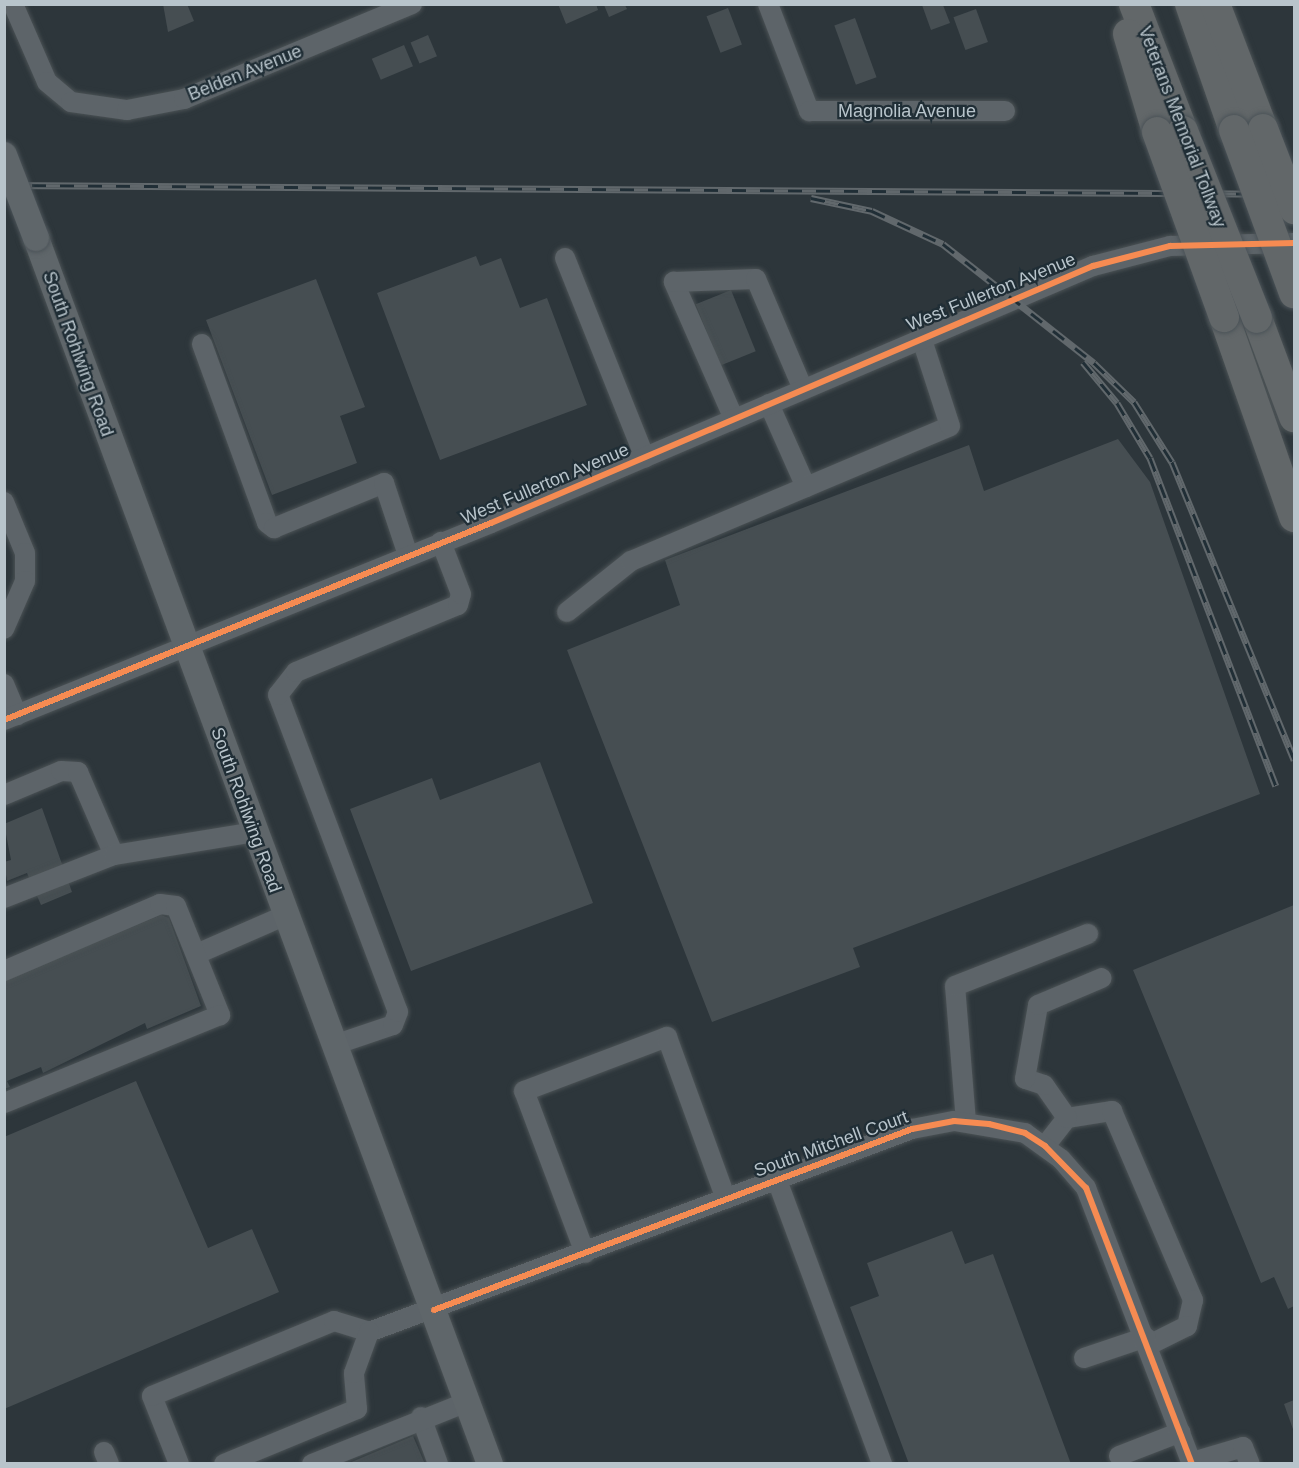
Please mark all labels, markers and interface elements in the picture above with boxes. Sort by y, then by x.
street label: Veterans Memorial Tollway [1134,23,1230,231]
street label: Belden Avenue [185,40,305,106]
street label: Magnolia Avenue [838,100,976,122]
street label: West Fullerton Avenue [903,248,1079,336]
street label: South Rohlwing Road [38,269,118,439]
street label: West Fullerton Avenue [457,439,633,529]
street label: South Rohlwing Road [206,725,286,895]
street label: South Mitchell Court [751,1106,911,1182]

